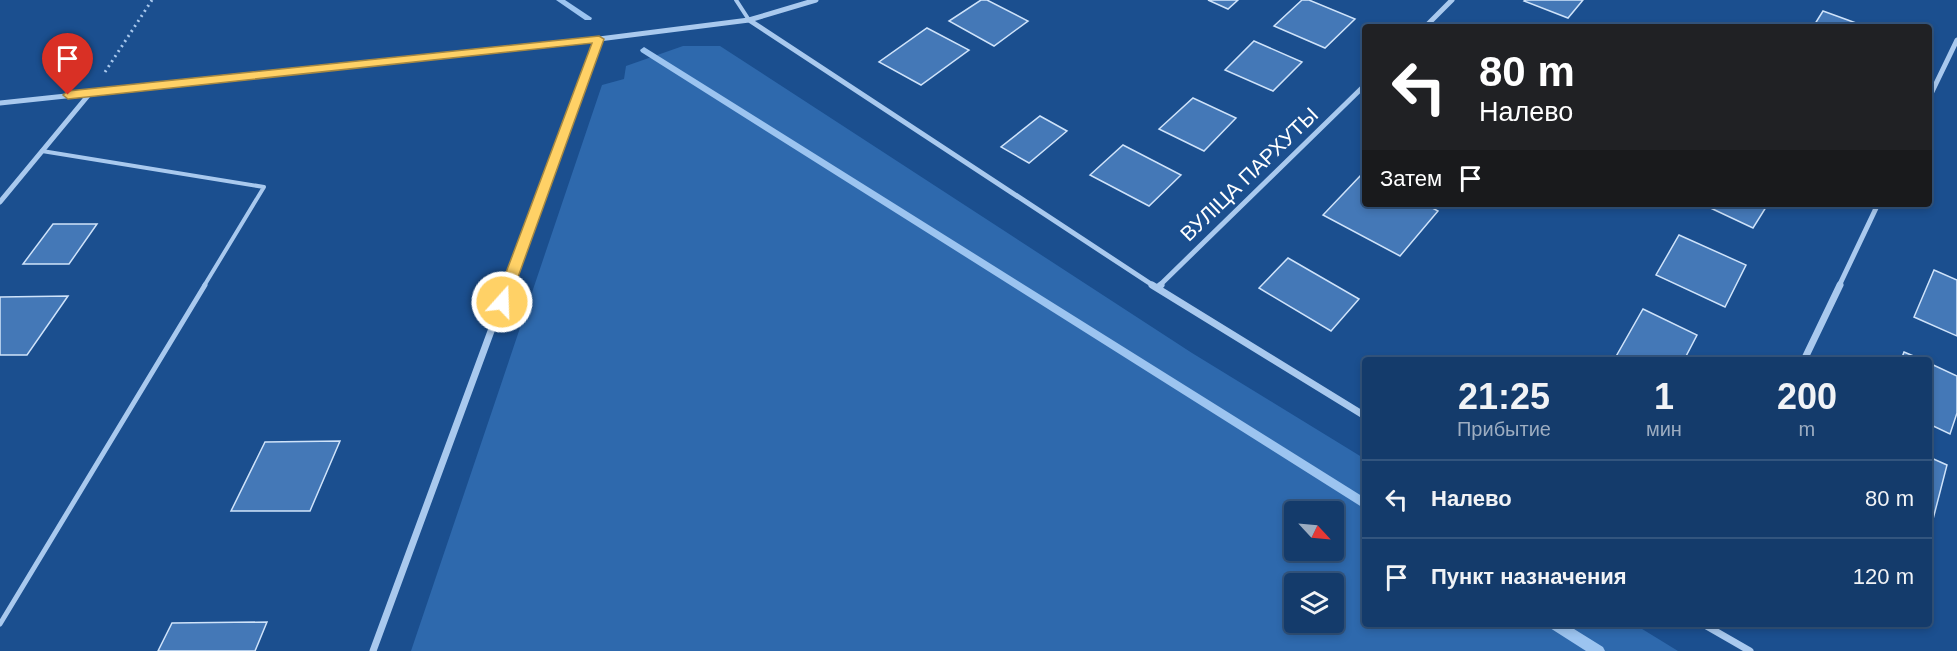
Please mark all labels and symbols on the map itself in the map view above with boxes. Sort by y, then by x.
pin [42,33,93,95]
street label: ВУЛІЦА ПАРХУТЫ [1176,103,1322,245]
position arrow [470,270,534,334]
north arrow [1284,501,1344,561]

